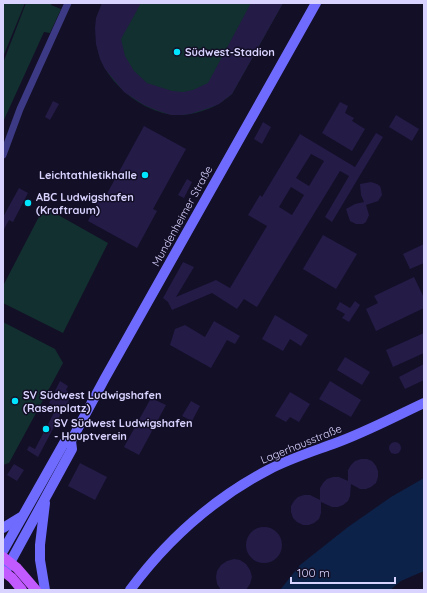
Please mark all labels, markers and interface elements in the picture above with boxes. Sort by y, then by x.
place label: Südwest-Stadion [185,45,275,59]
marker: Südwest-Stadion [172,47,182,57]
street label: Mundenheimer Straße [149,163,215,269]
place label: Leichtathletikhalle [39,168,138,182]
marker: Leichtathletikhalle [140,170,150,180]
place label: ABC Ludwigshafen (Kraftraum) [36,190,134,217]
marker: ABC Ludwigshafen (Kraftraum) [23,198,33,208]
place label: SV Südwest Ludwigshafen (Rasenplatz) [23,388,162,415]
marker: SV Südwest Ludwigshafen (Rasenplatz) [10,396,20,406]
place label: SV Südwest Ludwigshafen - Hauptverein [54,416,193,443]
street label: Lagerhausstraße [258,421,344,467]
marker: SV Südwest Ludwigshafen - Hauptverein [41,424,51,434]
scale bar [291,559,395,585]
text: 100 m [297,565,330,580]

